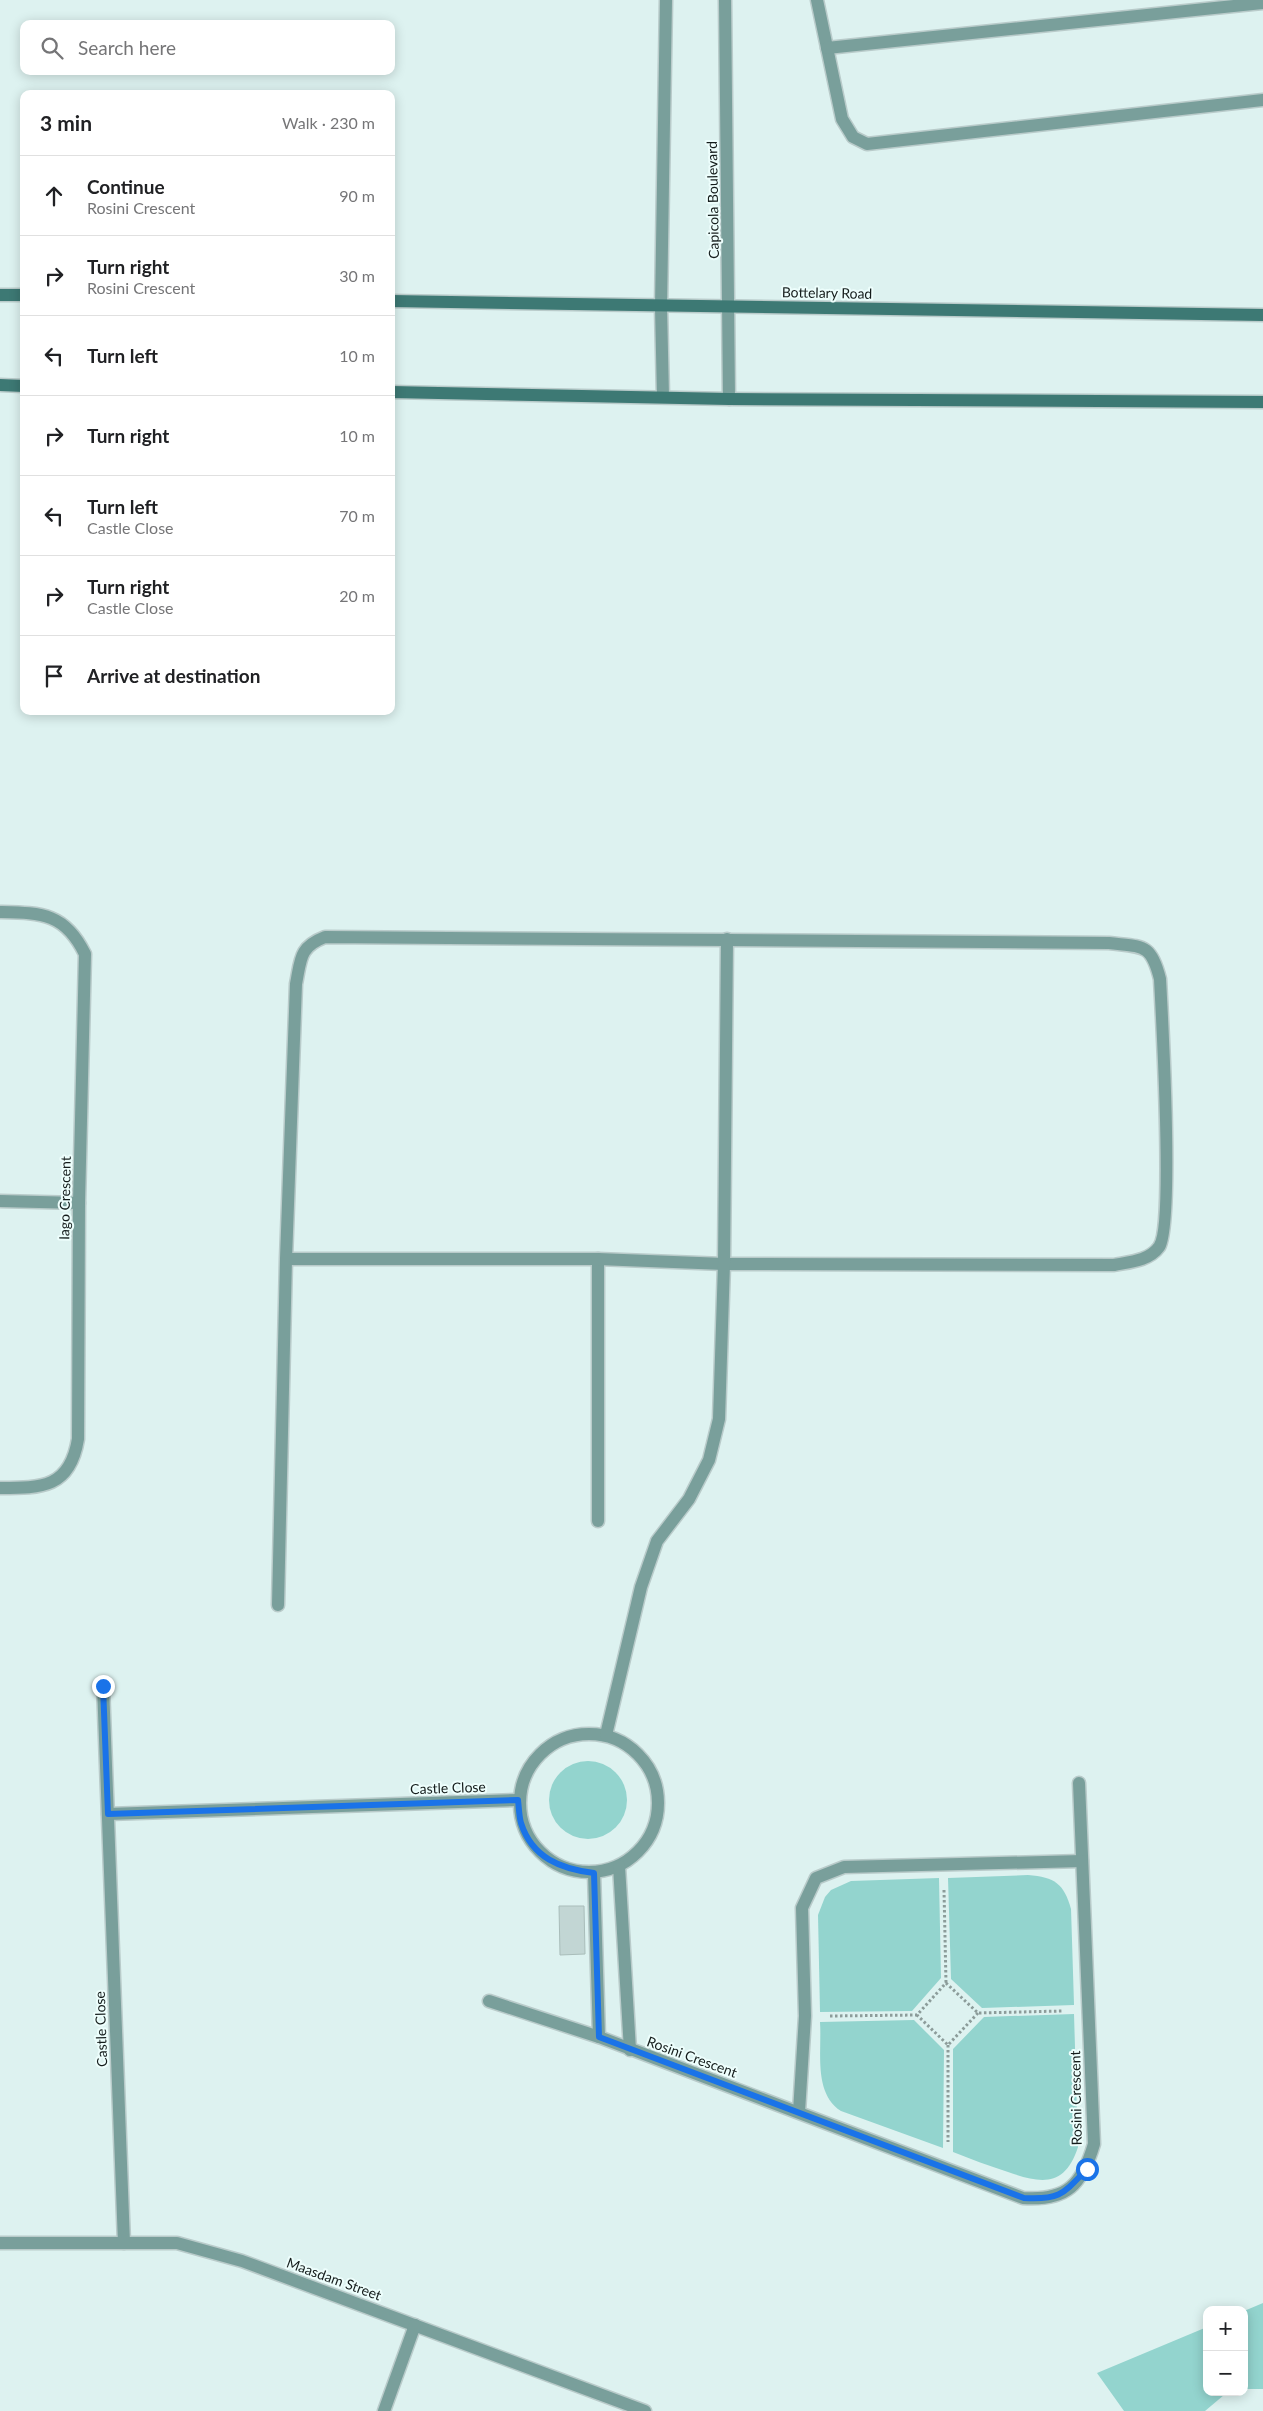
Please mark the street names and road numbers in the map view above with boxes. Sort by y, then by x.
street label: Capicola Boulevard [703,141,722,259]
street label: Bottelary Road [782,283,872,302]
street label: Iago Crescent [55,1156,74,1240]
street label: Castle Close [410,1778,486,1797]
street label: Castle Close [91,1991,110,2067]
street label: Rosini Crescent [645,2032,740,2081]
street label: Rosini Crescent [1066,2051,1085,2146]
street label: Maasdam Street [284,2254,384,2304]

